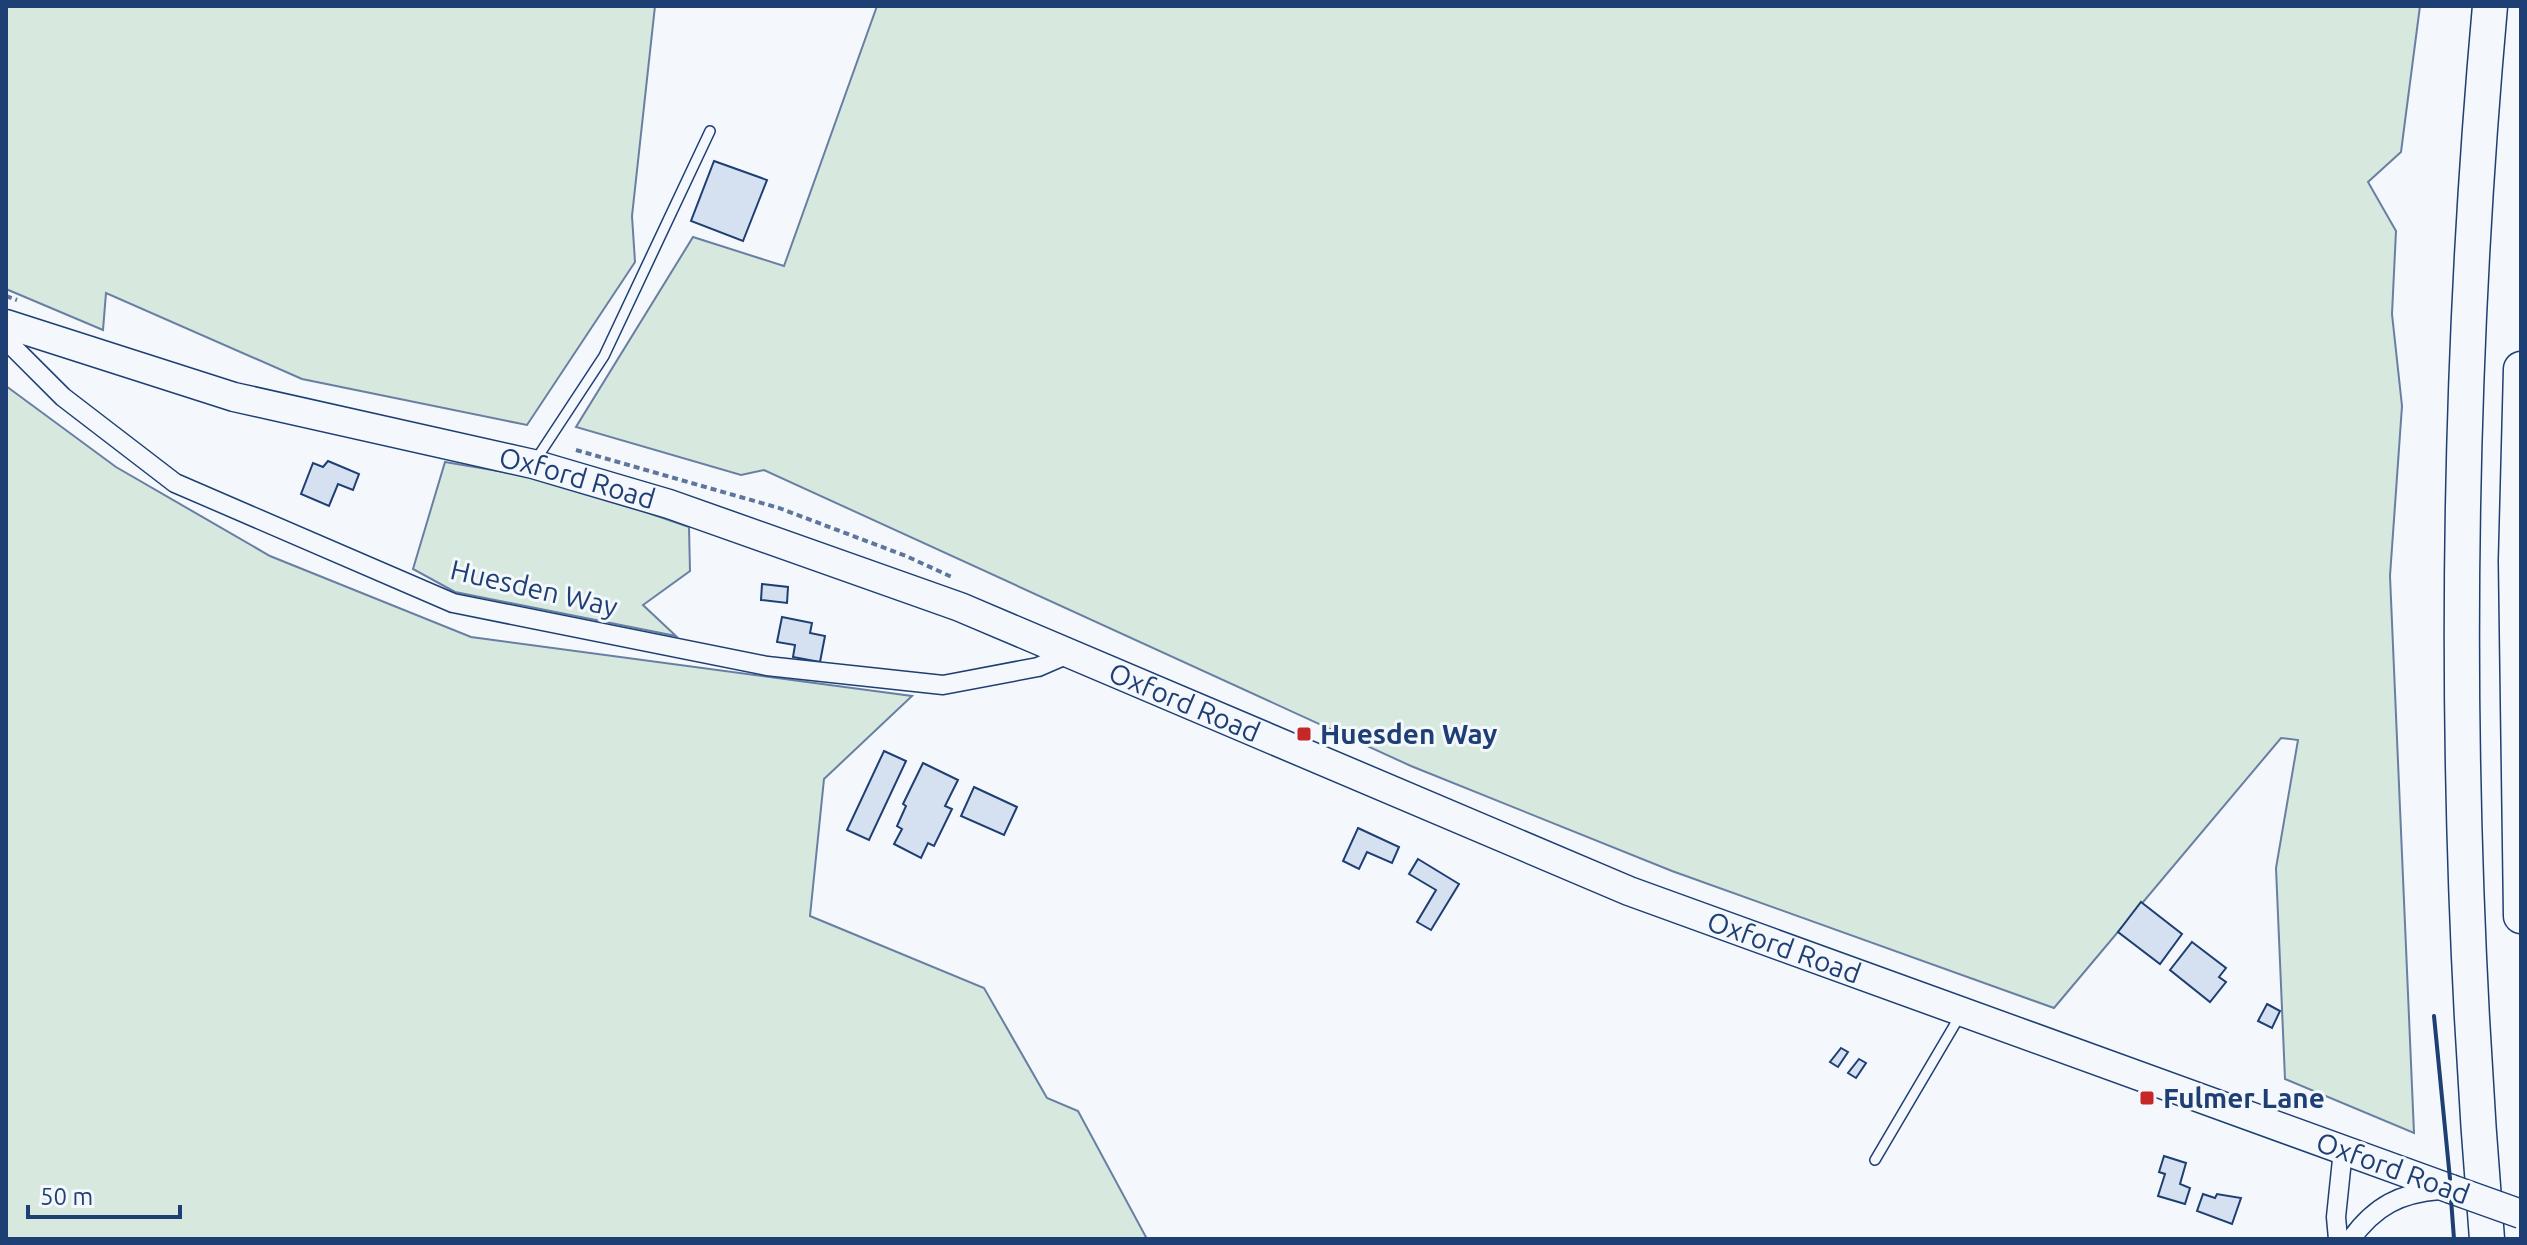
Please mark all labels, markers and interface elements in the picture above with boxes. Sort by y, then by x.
street label: Oxford Road [496,441,659,514]
street label: Huesden Way [448,553,621,622]
street label: Oxford Road [1104,656,1265,747]
place label: Huesden Way [1320,718,1498,749]
marker: Huesden Way [1295,725,1313,743]
street label: Oxford Road [1703,905,1865,989]
place label: Fulmer Lane [2163,1082,2325,1113]
marker: Fulmer Lane [2138,1089,2156,1107]
street label: Oxford Road [2312,1125,2474,1210]
scale bar [28,1169,180,1219]
text: 50 m [40,1183,93,1210]

